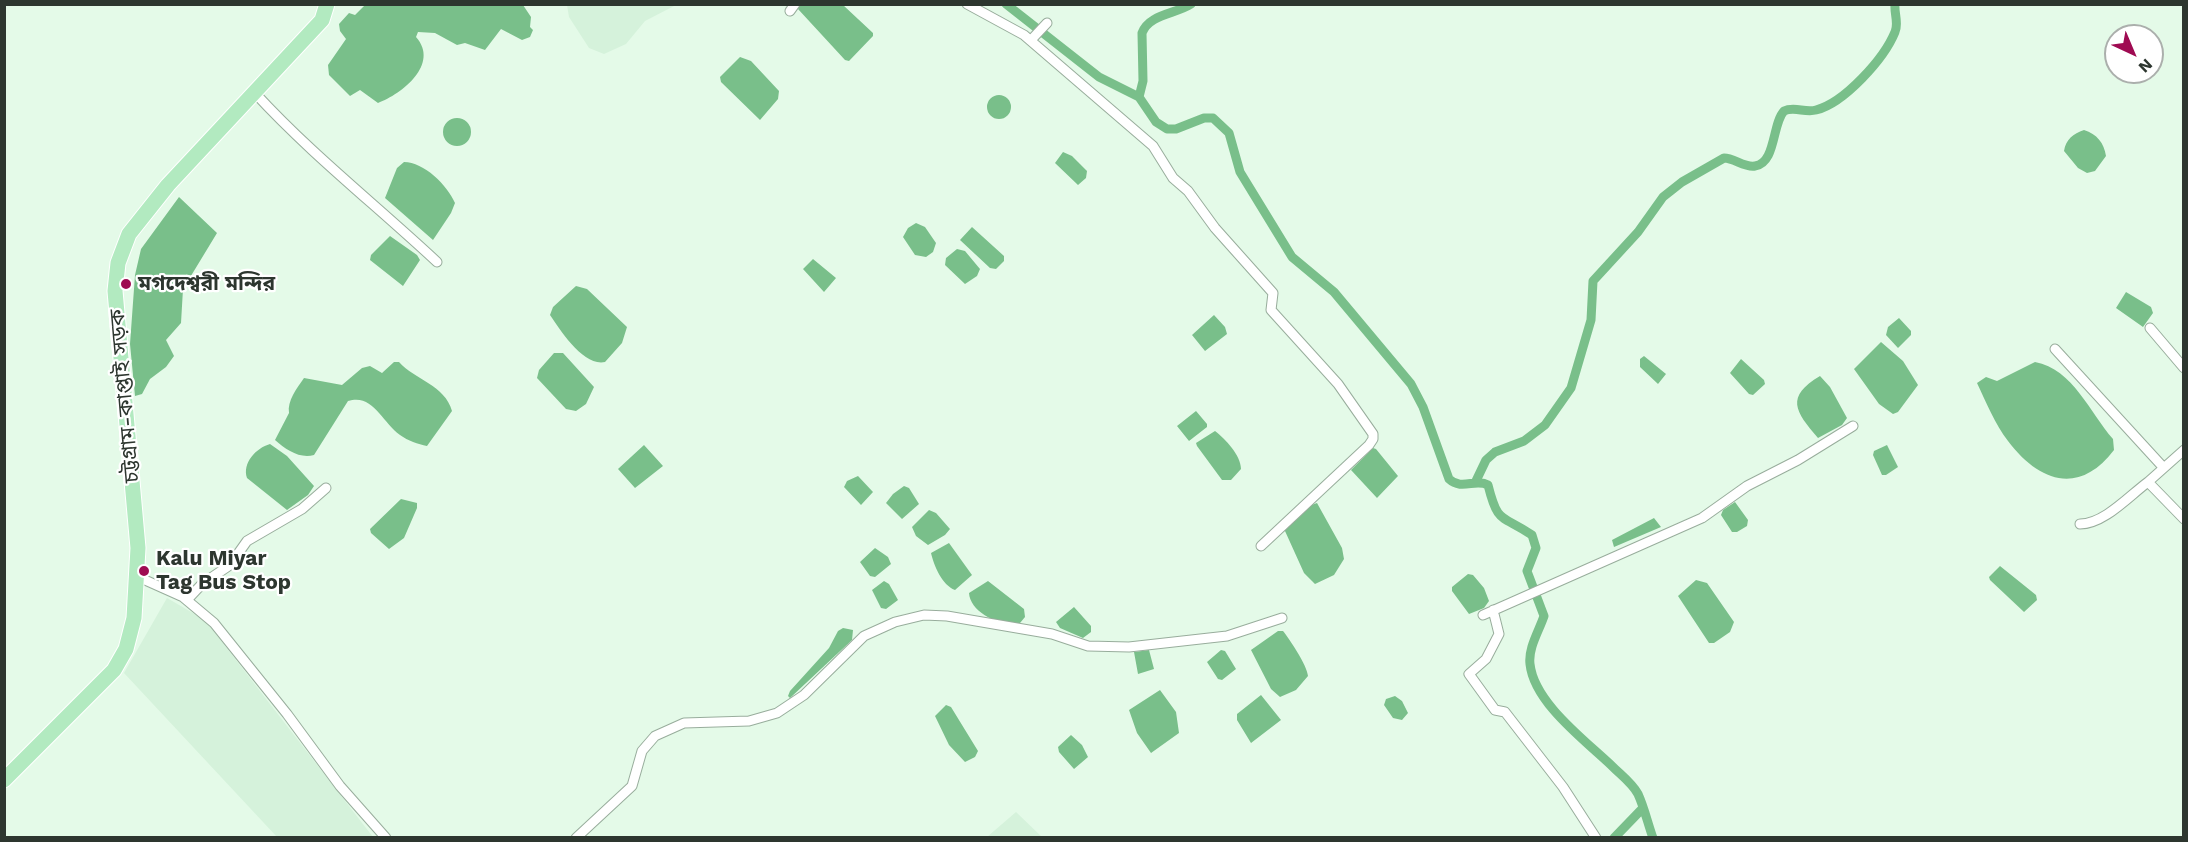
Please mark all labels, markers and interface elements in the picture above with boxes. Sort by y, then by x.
north arrow [2104,24,2164,84]
text: N [2135,55,2156,77]
place label: মগদেশ্বরী মন্দির [138,271,275,297]
marker: মগদেশ্বরী মন্দির [119,277,133,291]
street label: চট্টগ্রাম-কাপ্তাই সড়ক [105,308,145,484]
place label: Kalu Miyar Tag Bus Stop [156,546,291,596]
marker: Kalu Miyar Tag Bus Stop [137,564,151,578]

